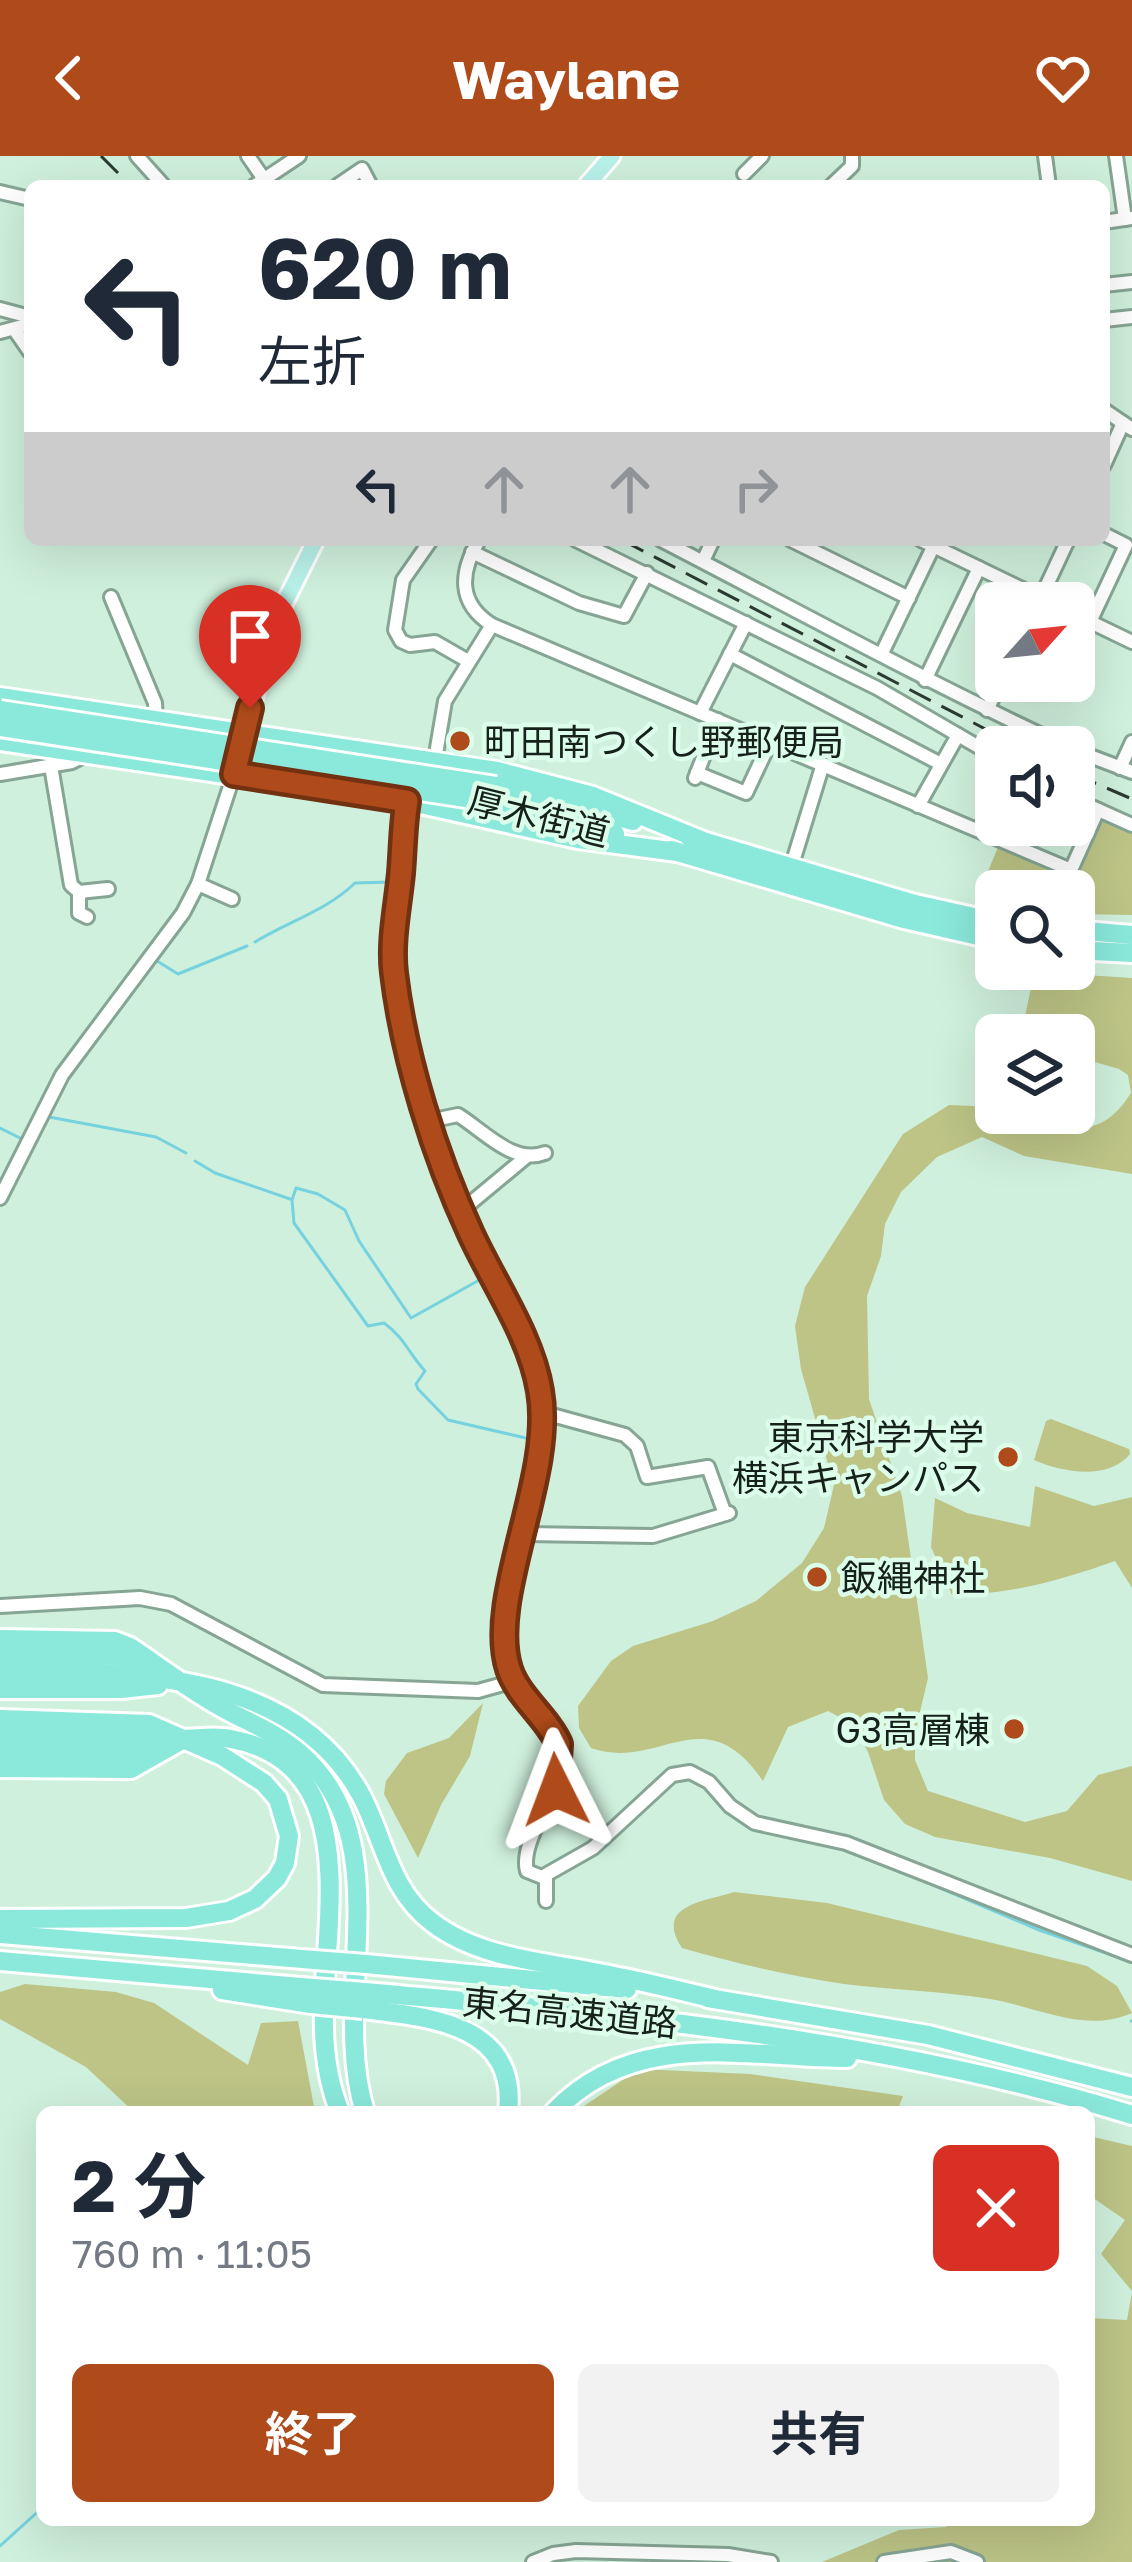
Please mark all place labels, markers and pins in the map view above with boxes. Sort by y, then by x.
pin [199,585,301,708]
place label: 町田南つくし野郵便局 [484,720,844,763]
marker: 町田南つくし野郵便局 [447,728,473,754]
place label: 東京科学大学 横浜キャンパス [732,1415,984,1499]
marker: 東京科学大学 横浜キャンパス [995,1444,1021,1470]
place label: 飯縄神社 [841,1556,985,1599]
marker: 飯縄神社 [804,1564,830,1590]
place label: G3高層棟 [836,1708,990,1751]
marker: G3高層棟 [1001,1716,1027,1742]

